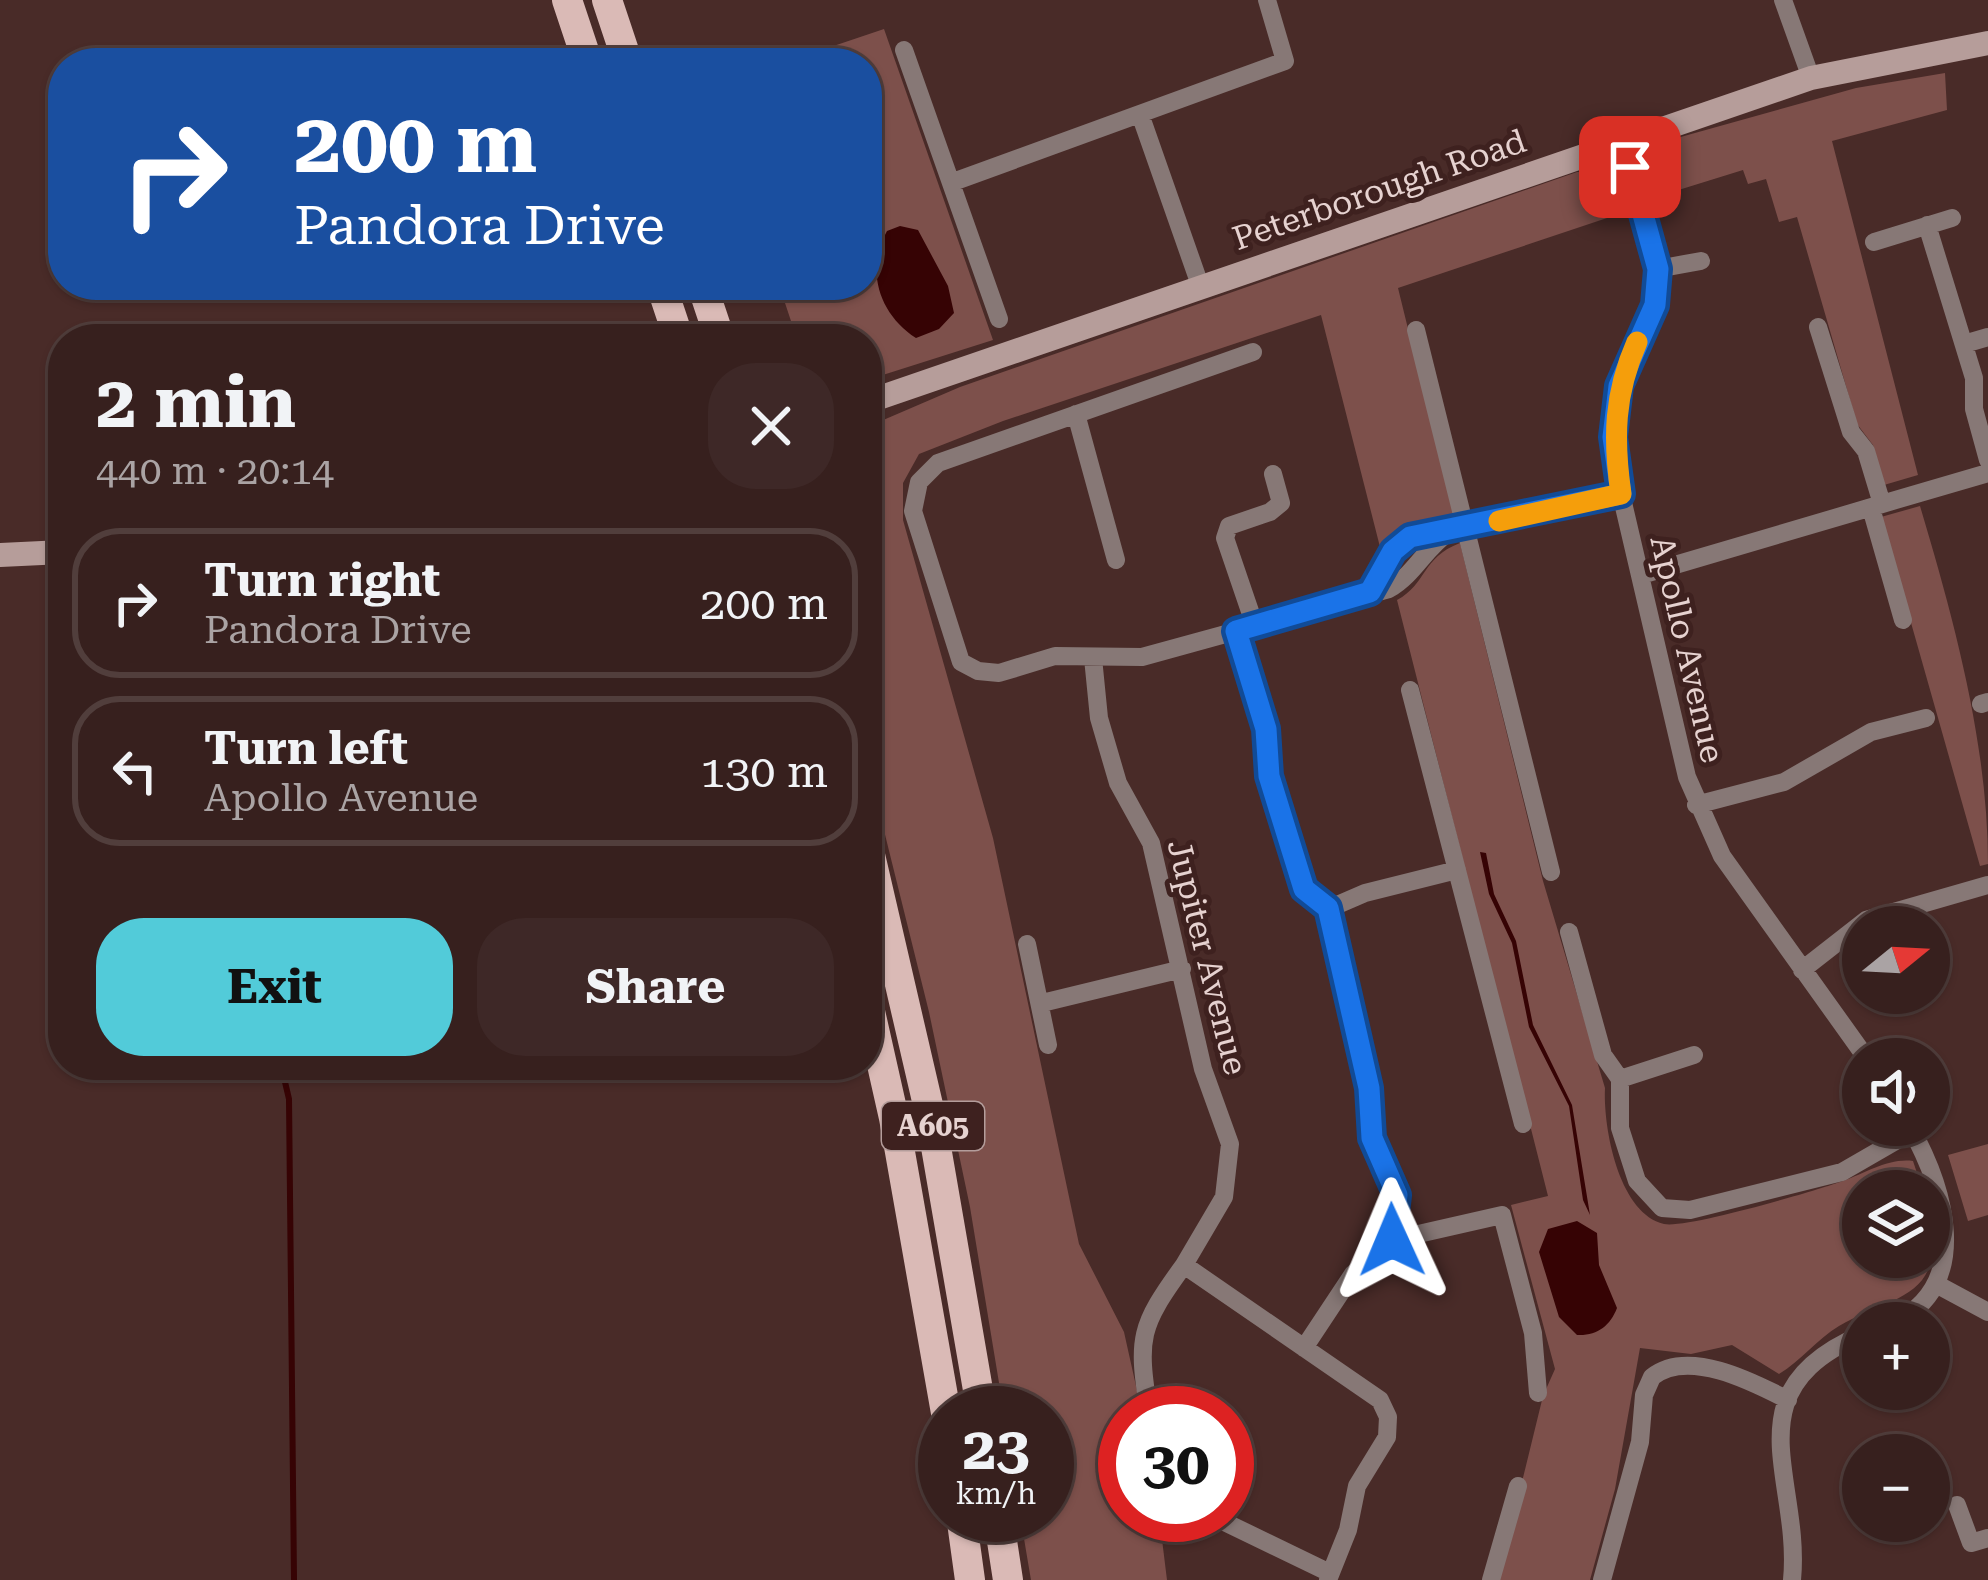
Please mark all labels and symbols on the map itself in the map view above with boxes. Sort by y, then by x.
pin [1579,116,1681,218]
street label: Peterborough Road [1227,121,1531,258]
street label: Apollo Avenue [1642,532,1733,767]
street label: Jupiter Avenue [1159,835,1256,1079]
north arrow [1842,906,1950,1014]
road number: A605 [882,1102,984,1150]
position arrow [1329,1177,1455,1303]
speed limit sign: 30 [1098,1386,1254,1542]

